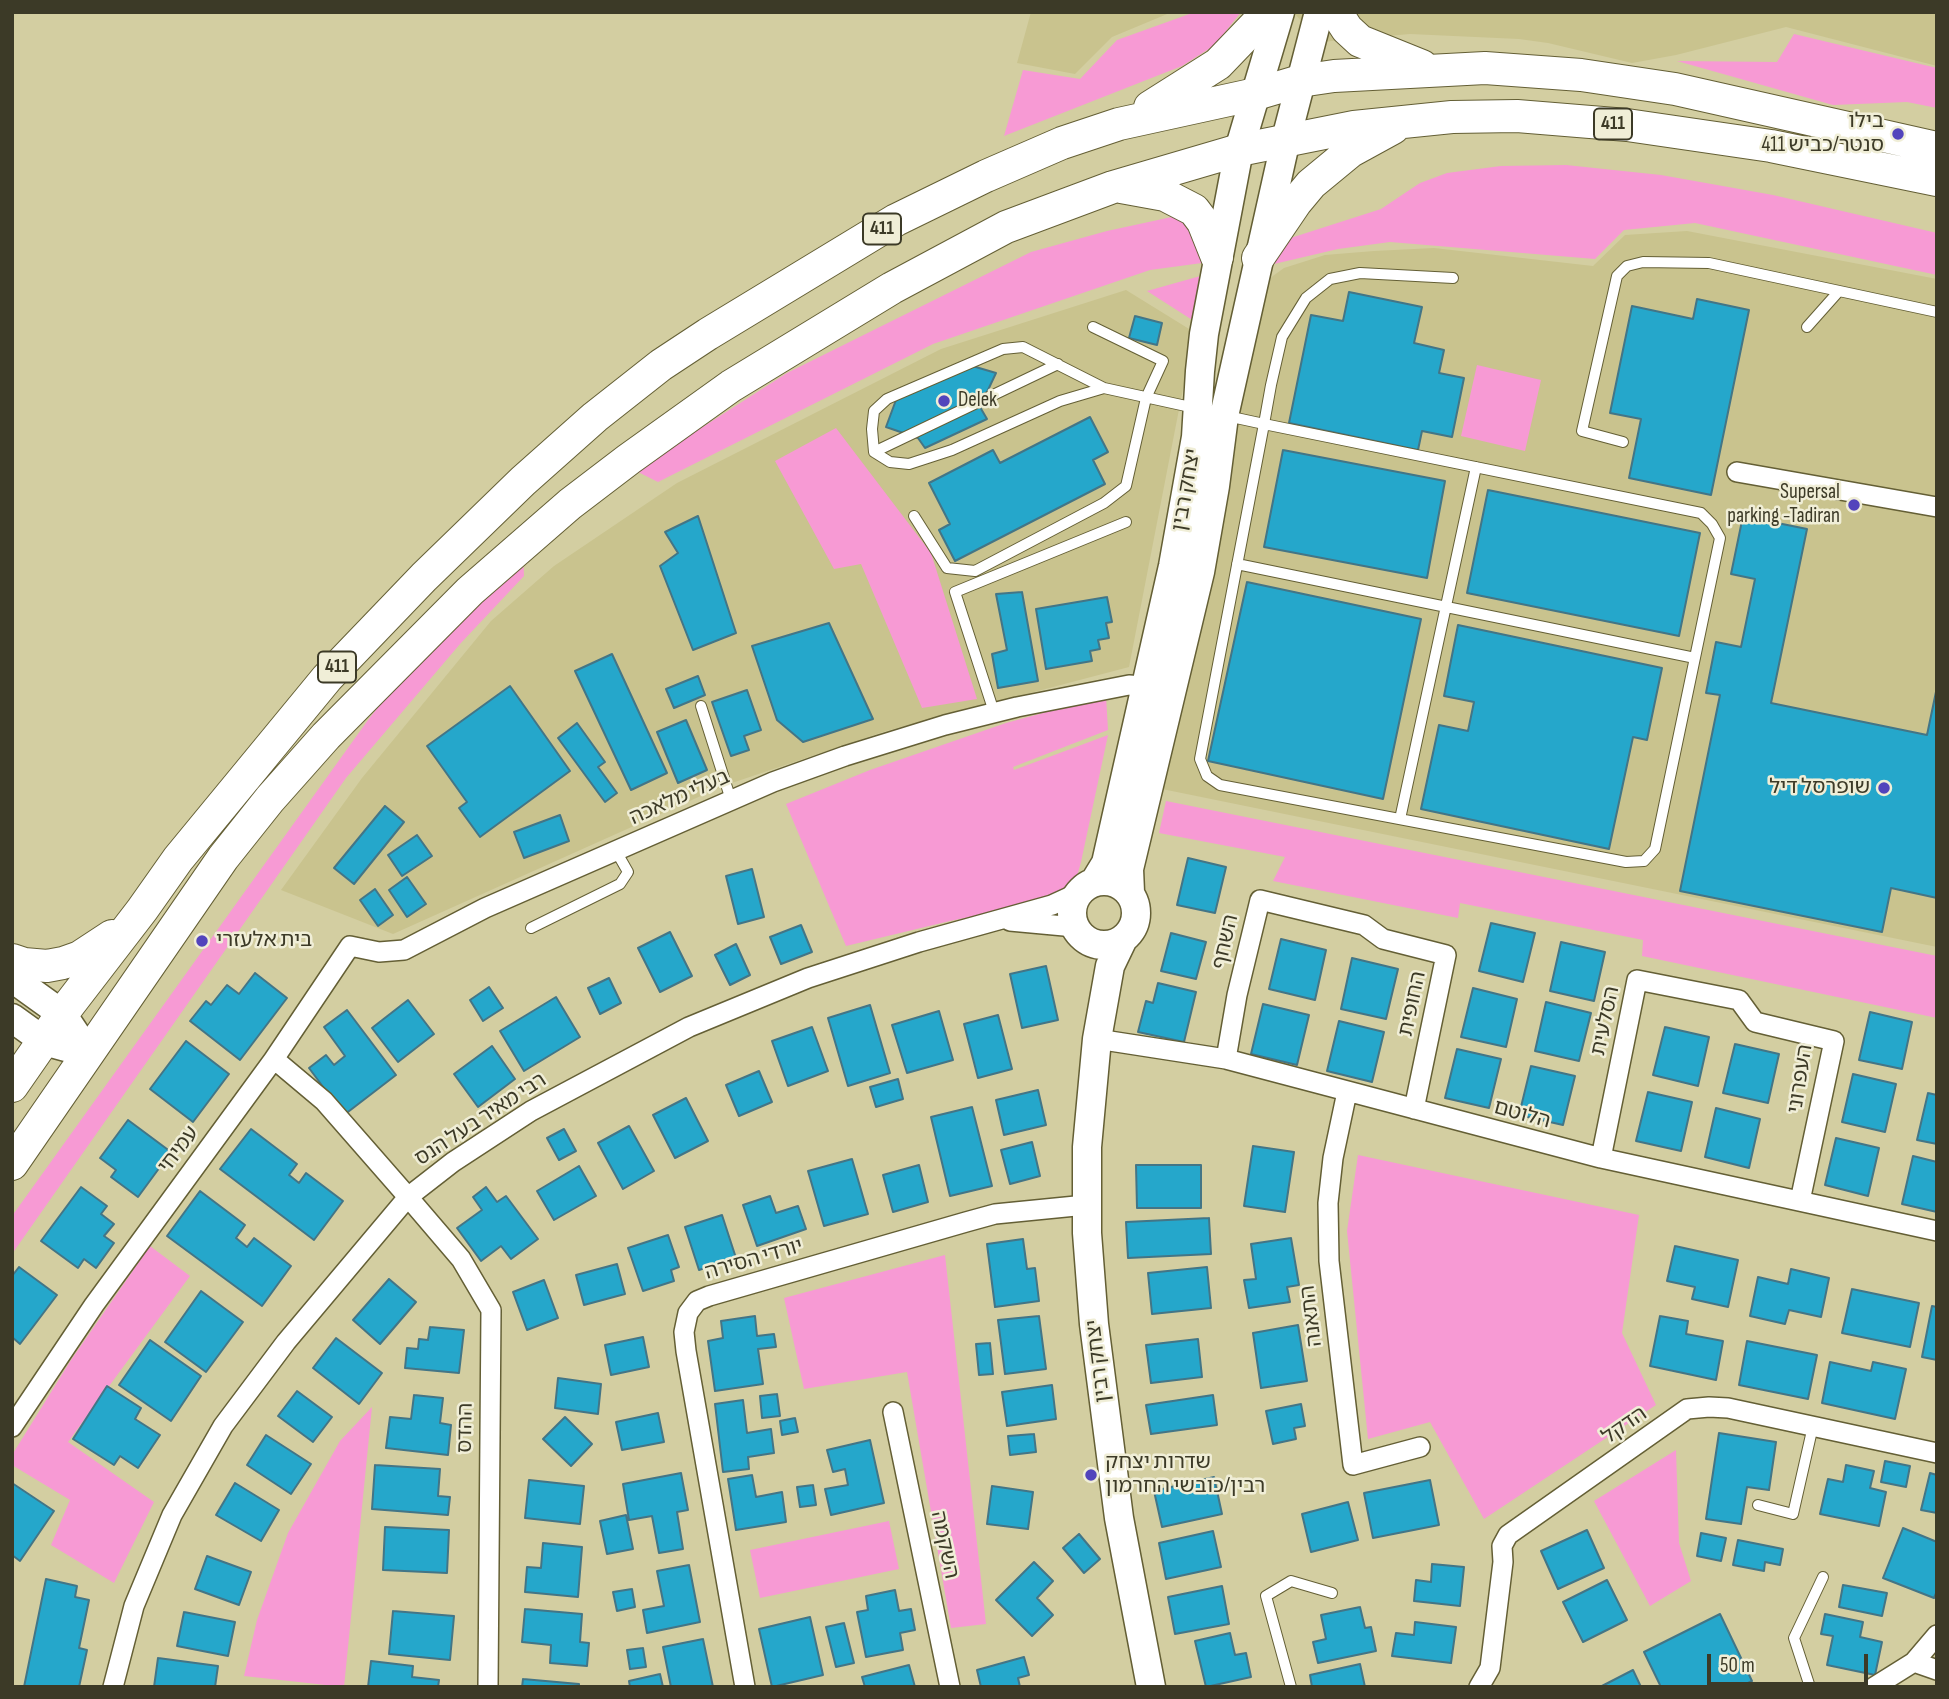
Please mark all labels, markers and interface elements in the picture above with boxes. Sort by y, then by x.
road number: 411 [1594,108,1632,140]
place label: בילו סנטר/כביש 411 [1762,109,1884,159]
marker: בילו סנטר/כביש 411 [1890,126,1906,142]
road number: 411 [863,214,901,244]
place label: Delek [958,388,997,414]
marker: Delek [936,393,952,409]
street label: יצחק רבין [1167,447,1207,533]
place label: Supersal parking -Tadiran [1727,480,1840,530]
marker: Supersal parking -Tadiran [1846,497,1862,513]
road number: 411 [318,652,356,682]
street label: בעלי מלאכה [626,765,734,831]
place label: שופרסל דיל [1769,775,1870,801]
marker: שופרסל דיל [1876,780,1892,796]
street label: השחף [1207,912,1245,972]
place label: בית אלעזרי [216,928,312,954]
marker: בית אלעזרי [194,933,210,949]
street label: החופית [1394,969,1432,1039]
street label: הסלעית [1586,984,1626,1058]
street label: העפרוני [1783,1043,1819,1115]
street label: רבי מאיר בעל הנס [410,1068,552,1172]
street label: הלוטם [1491,1095,1553,1135]
street label: עמיחי [153,1121,205,1179]
street label: יורדי הסירה [702,1234,806,1286]
street label: התאנה [1296,1284,1328,1348]
street label: יצחק רבין [1081,1318,1117,1404]
street label: הדקל [1598,1402,1652,1450]
street label: ההדס [453,1403,479,1453]
place label: שדרות יצחק רבין/כובשי החרמון [1105,1450,1265,1500]
marker: שדרות יצחק רבין/כובשי החרמון [1083,1467,1099,1483]
street label: השקמה [925,1509,963,1581]
scale bar [1711,1640,1872,1684]
text: 50 m [1720,1653,1755,1678]

